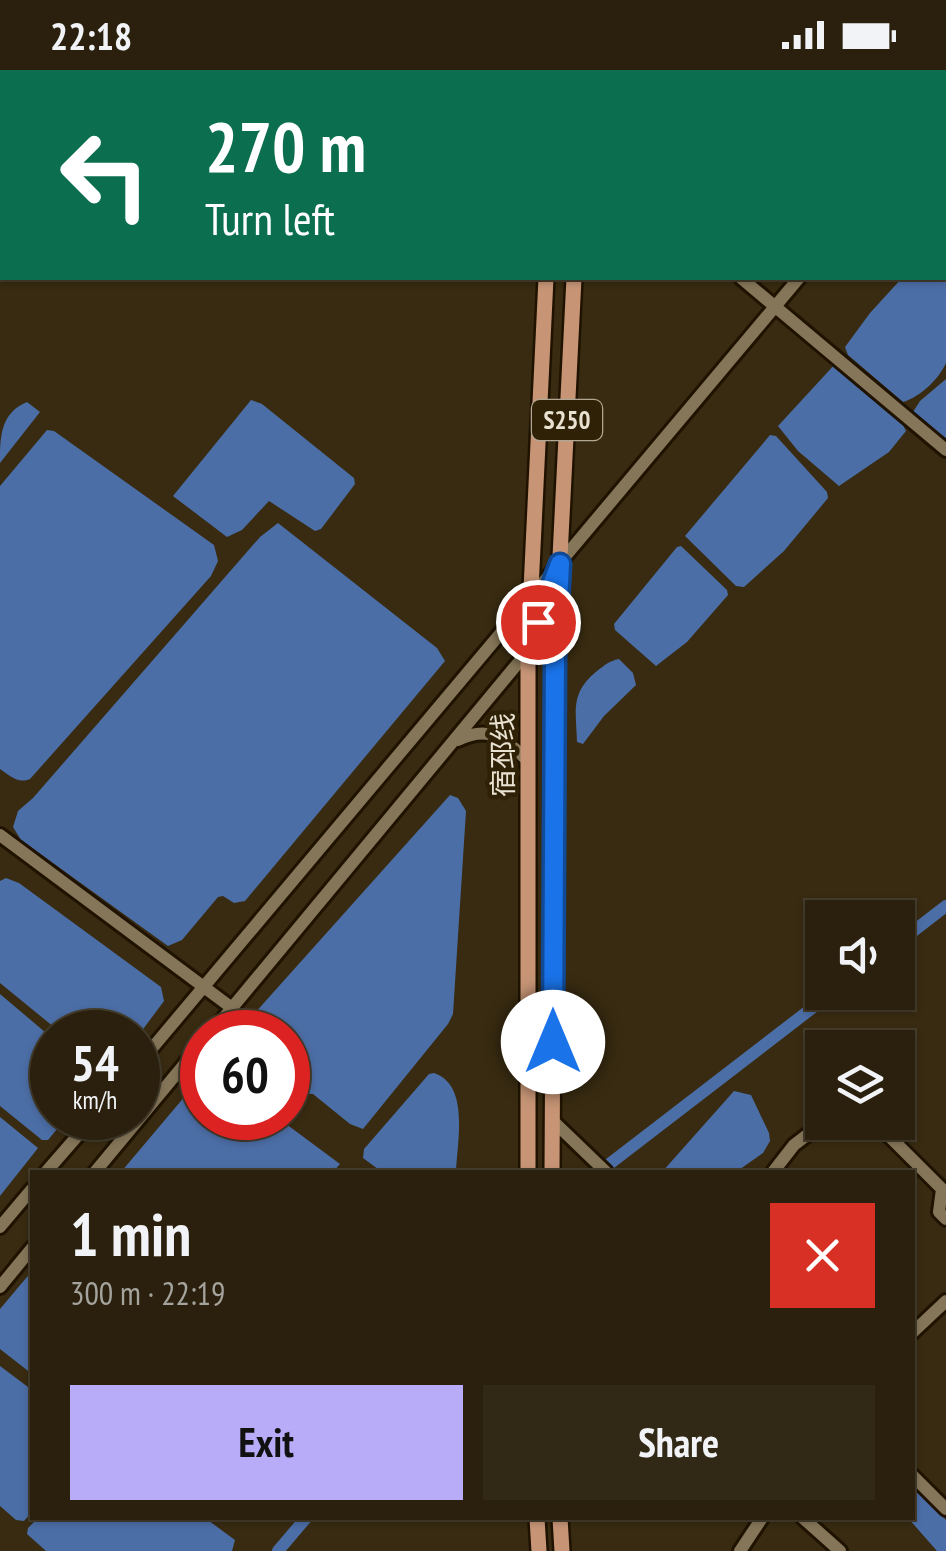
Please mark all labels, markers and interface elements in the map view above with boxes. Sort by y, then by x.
text: 22:18 [50,11,132,60]
text: 270 m [205,101,366,191]
icon: left [40,110,170,240]
text: Turn left [205,189,335,247]
road number: S250 [532,400,602,440]
pin [496,580,581,665]
icon: arrive [511,595,566,650]
street label: 宿邳线 [484,713,521,797]
map controls [805,900,915,1140]
button: sound [805,900,915,1010]
position arrow [501,990,605,1094]
speed limit sign: 60 [180,1010,310,1140]
text: 54 [71,1030,119,1095]
button: layers [805,1030,915,1140]
text: km/h [73,1084,117,1116]
text: 1 min [70,1195,191,1273]
button: close [770,1203,875,1308]
text: 300 m · 22:19 [70,1272,225,1314]
button: Exit [70,1385,463,1500]
button: Share [483,1385,875,1500]

